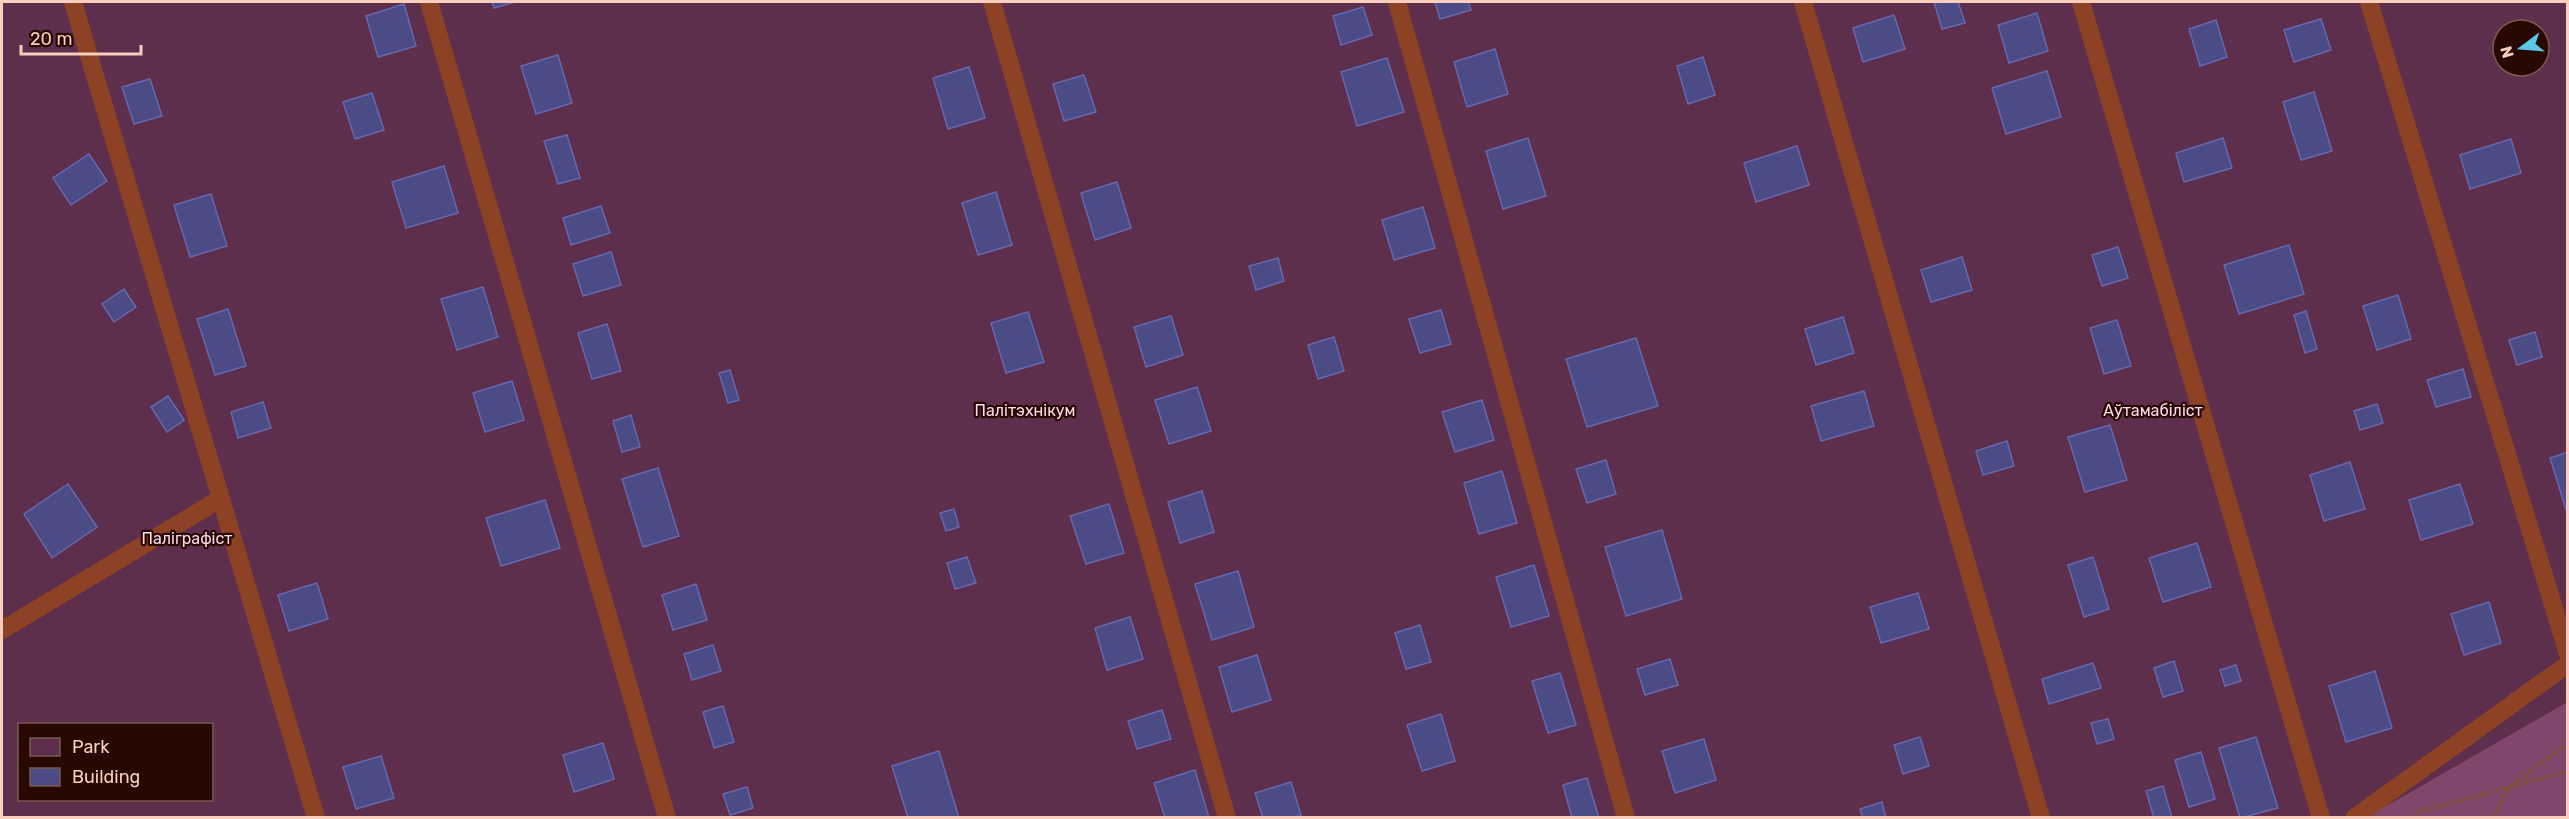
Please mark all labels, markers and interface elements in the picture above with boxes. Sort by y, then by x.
scale bar [21,18,141,56]
north arrow [2491,18,2551,78]
text: 20 m [30,28,72,50]
text: N [2496,44,2518,60]
park label: Палітэхнікум [975,401,1075,420]
park label: Аўтамабіліст [2103,401,2203,420]
park label: Паліграфіст [141,529,233,548]
legend [18,723,213,801]
text: Park [72,736,110,758]
text: Building [72,766,140,788]

